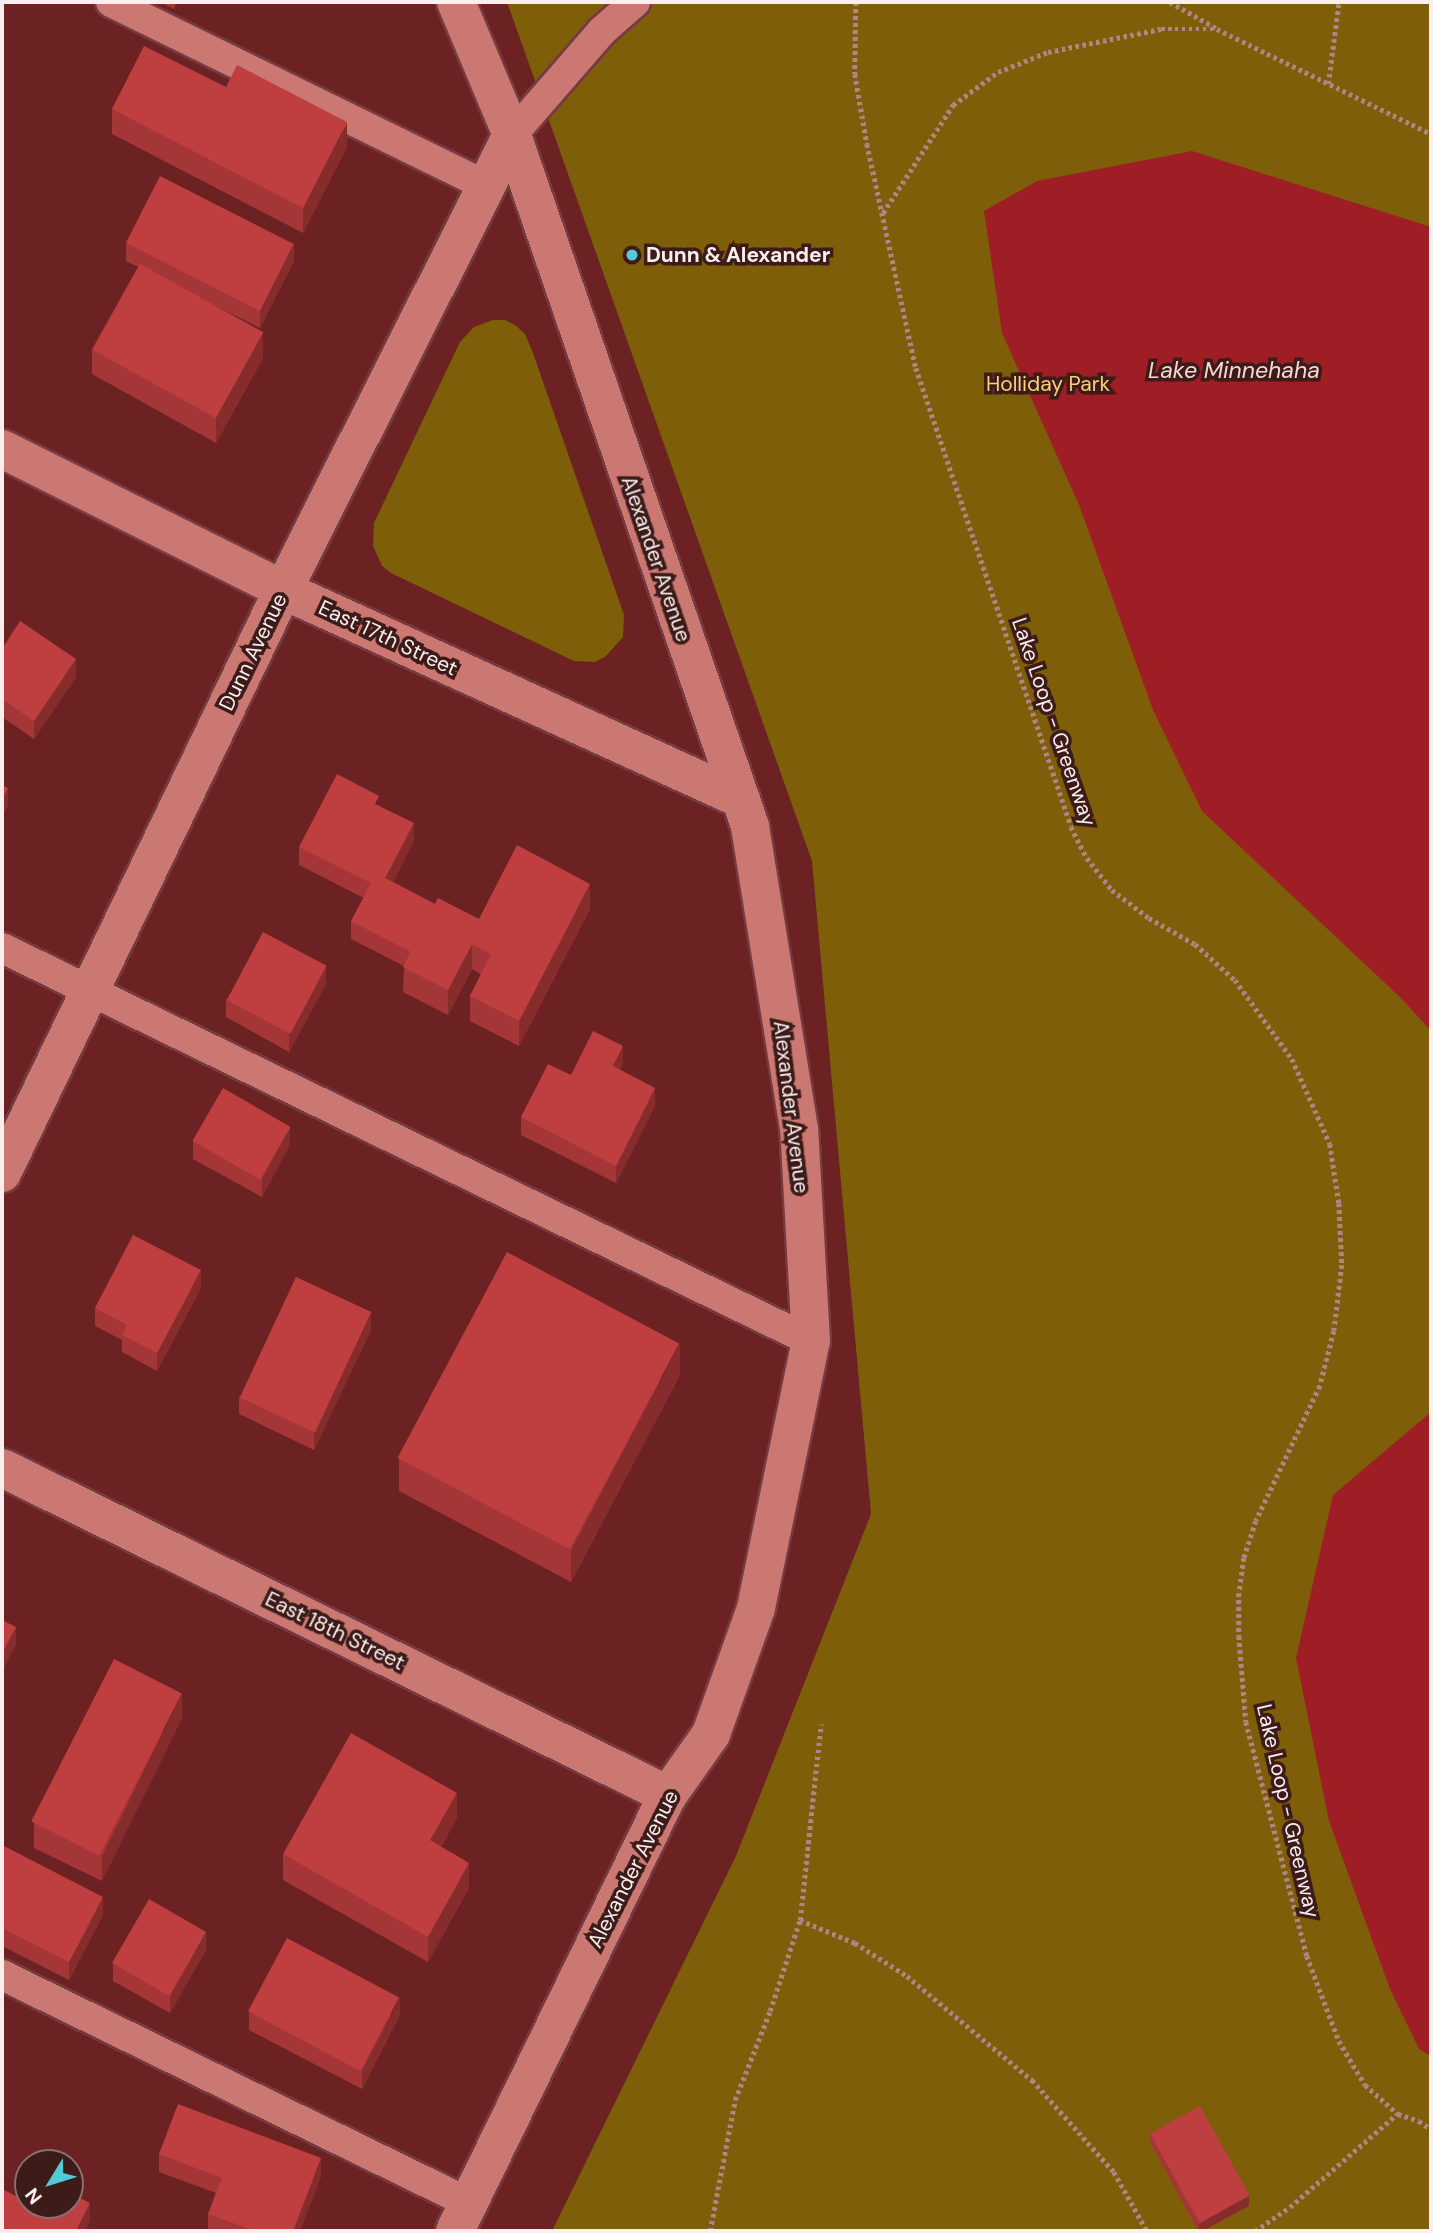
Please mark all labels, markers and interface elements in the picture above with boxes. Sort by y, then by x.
place label: Dunn & Alexander [646,242,830,268]
marker: Dunn & Alexander [624,247,640,263]
water label: Lake Minnehaha [1148,356,1320,384]
park label: Holliday Park [986,371,1110,397]
street label: Alexander Avenue [616,473,696,645]
street label: Dunn Avenue [214,589,292,715]
street label: East 17th Street [315,595,461,681]
street label: Lake Loop - Greenway [1006,615,1102,829]
street label: Alexander Avenue [768,1019,814,1195]
street label: East 18th Street [261,1586,409,1676]
street label: Lake Loop - Greenway [1251,1702,1325,1920]
street label: Alexander Avenue [582,1786,684,1952]
north arrow [14,2149,84,2219]
text: N [20,2183,48,2209]

